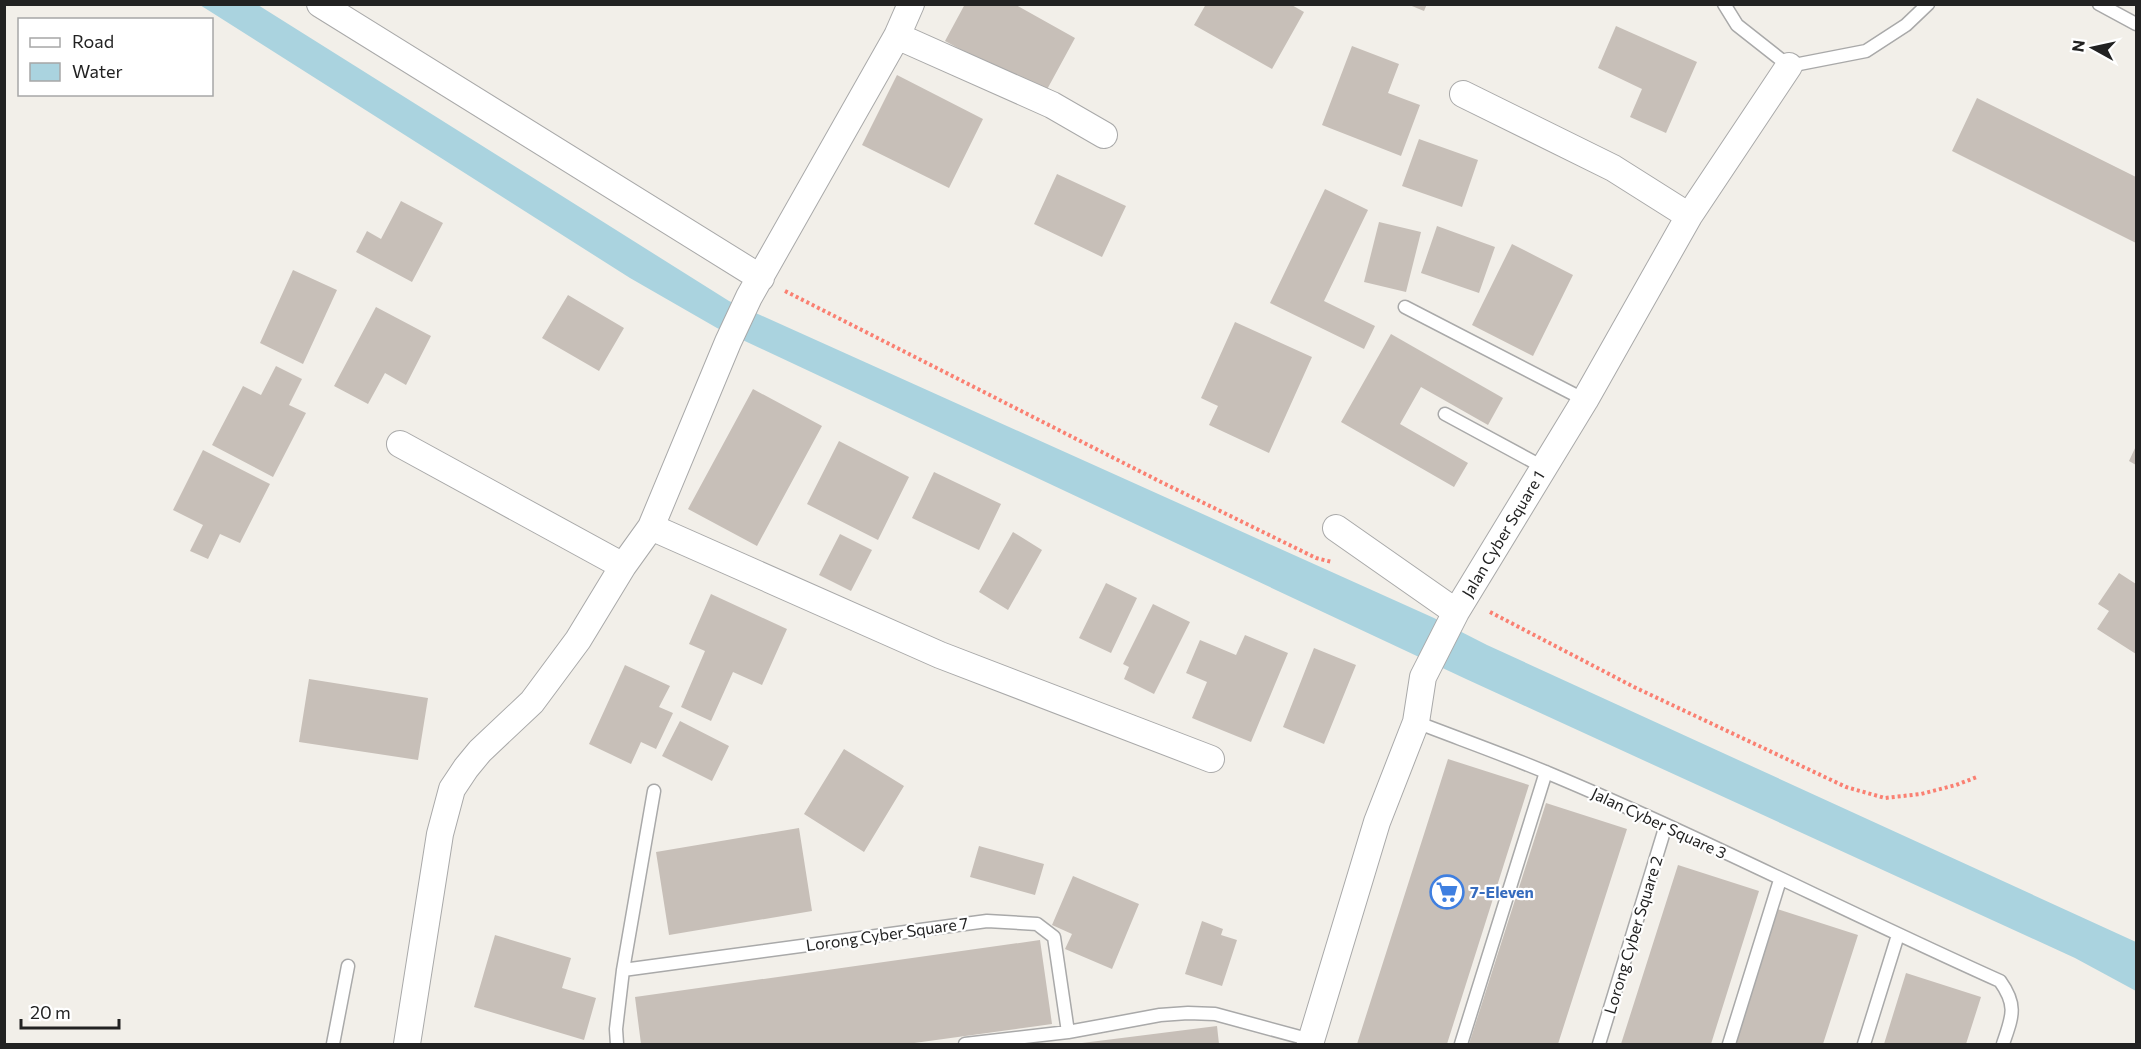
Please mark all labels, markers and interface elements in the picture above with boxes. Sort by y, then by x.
legend [18,18,213,96]
north arrow [2063,18,2123,78]
text: Road [72,30,114,52]
text: N [2067,39,2088,53]
text: Water [72,60,123,82]
street label: Jalan Cyber Square 1 [1457,467,1548,601]
street label: Jalan Cyber Square 3 [1589,783,1730,862]
street label: Lorong Cyber Square 2 [1599,853,1666,1016]
supermarket icon: 7-Eleven [1429,874,1465,910]
place label: 7-Eleven [1470,882,1534,901]
street label: Lorong Cyber Square 7 [805,913,969,954]
scale bar [21,992,118,1030]
text: 20 m [30,1001,71,1023]

